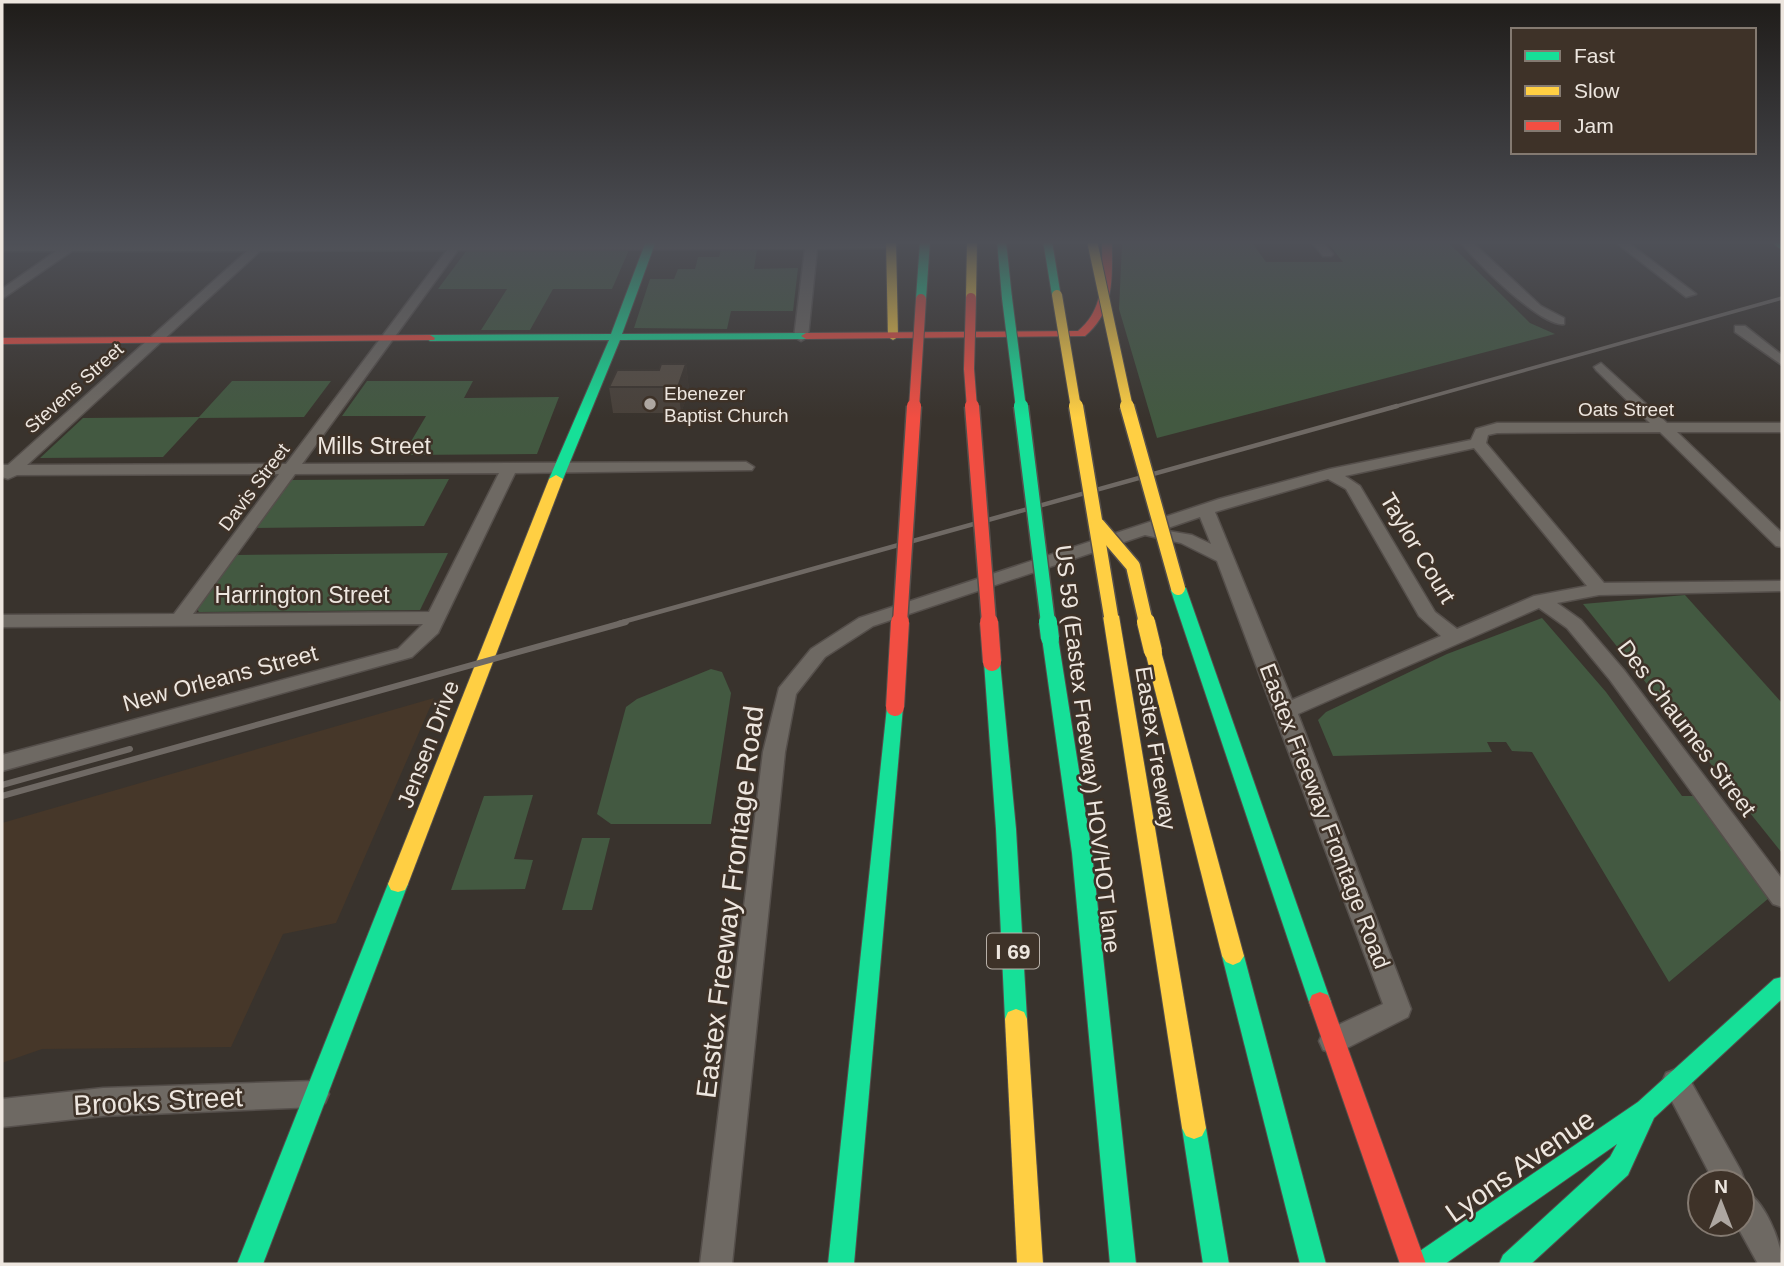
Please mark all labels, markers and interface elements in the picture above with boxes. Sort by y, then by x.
legend [1511,28,1756,154]
text: Fast [1574,44,1615,67]
text: Slow [1574,79,1620,102]
text: Jam [1574,114,1614,137]
street label: Stevens Street [21,338,128,437]
place label: Ebenezer Baptist Church [664,383,789,426]
marker: Ebenezer Baptist Church [642,396,658,412]
street label: Oats Street [1578,399,1675,420]
street label: Mills Street [317,433,431,459]
street label: Davis Street [214,439,294,535]
street label: Taylor Court [1375,488,1461,608]
street label: US 59 (Eastex Freeway) HOV/HOT lane [1050,543,1126,955]
street label: Harrington Street [214,582,390,608]
street label: Des Chaumes Street [1612,635,1762,822]
street label: New Orleans Street [120,639,321,717]
street label: Eastex Freeway Frontage Road [1255,660,1395,972]
street label: Eastex Freeway [1130,665,1182,832]
street label: Jensen Drive [392,677,464,811]
street label: Eastex Freeway Frontage Road [691,704,769,1100]
road number: I 69 [987,934,1039,968]
street label: Brooks Street [72,1081,244,1121]
street label: Lyons Avenue [1440,1103,1600,1229]
north arrow [1686,1168,1756,1238]
text: N [1714,1176,1728,1197]

